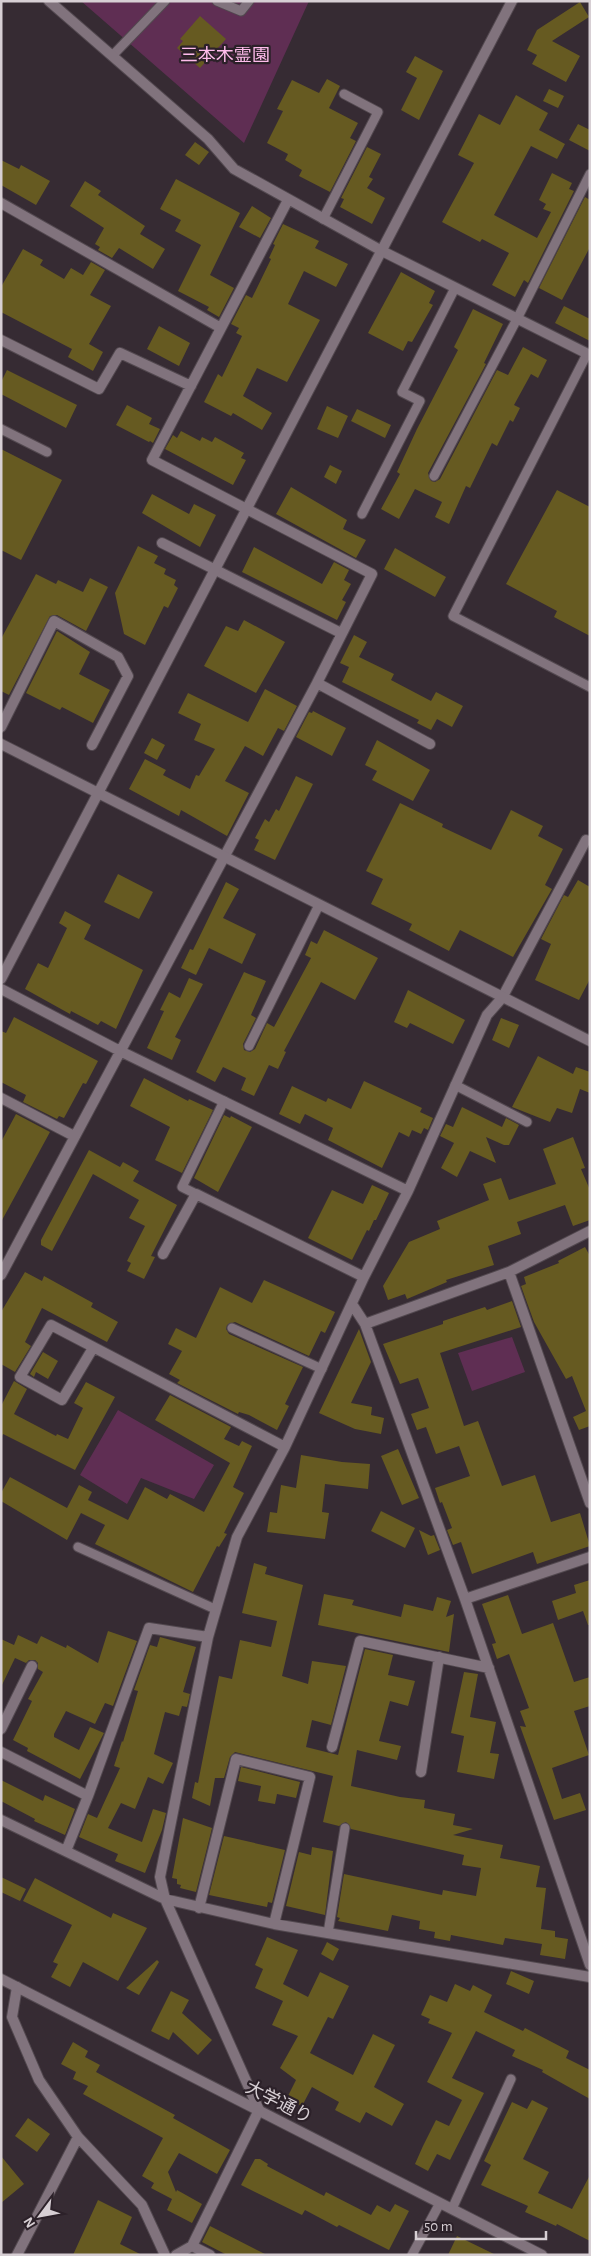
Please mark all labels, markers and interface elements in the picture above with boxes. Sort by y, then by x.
park label: 三本木霊園 [180,46,270,65]
street label: 大学通り [242,2077,316,2127]
north arrow [15,2191,65,2241]
scale bar [416,2208,546,2240]
text: N [21,2215,38,2230]
text: 50 m [424,2219,453,2234]

